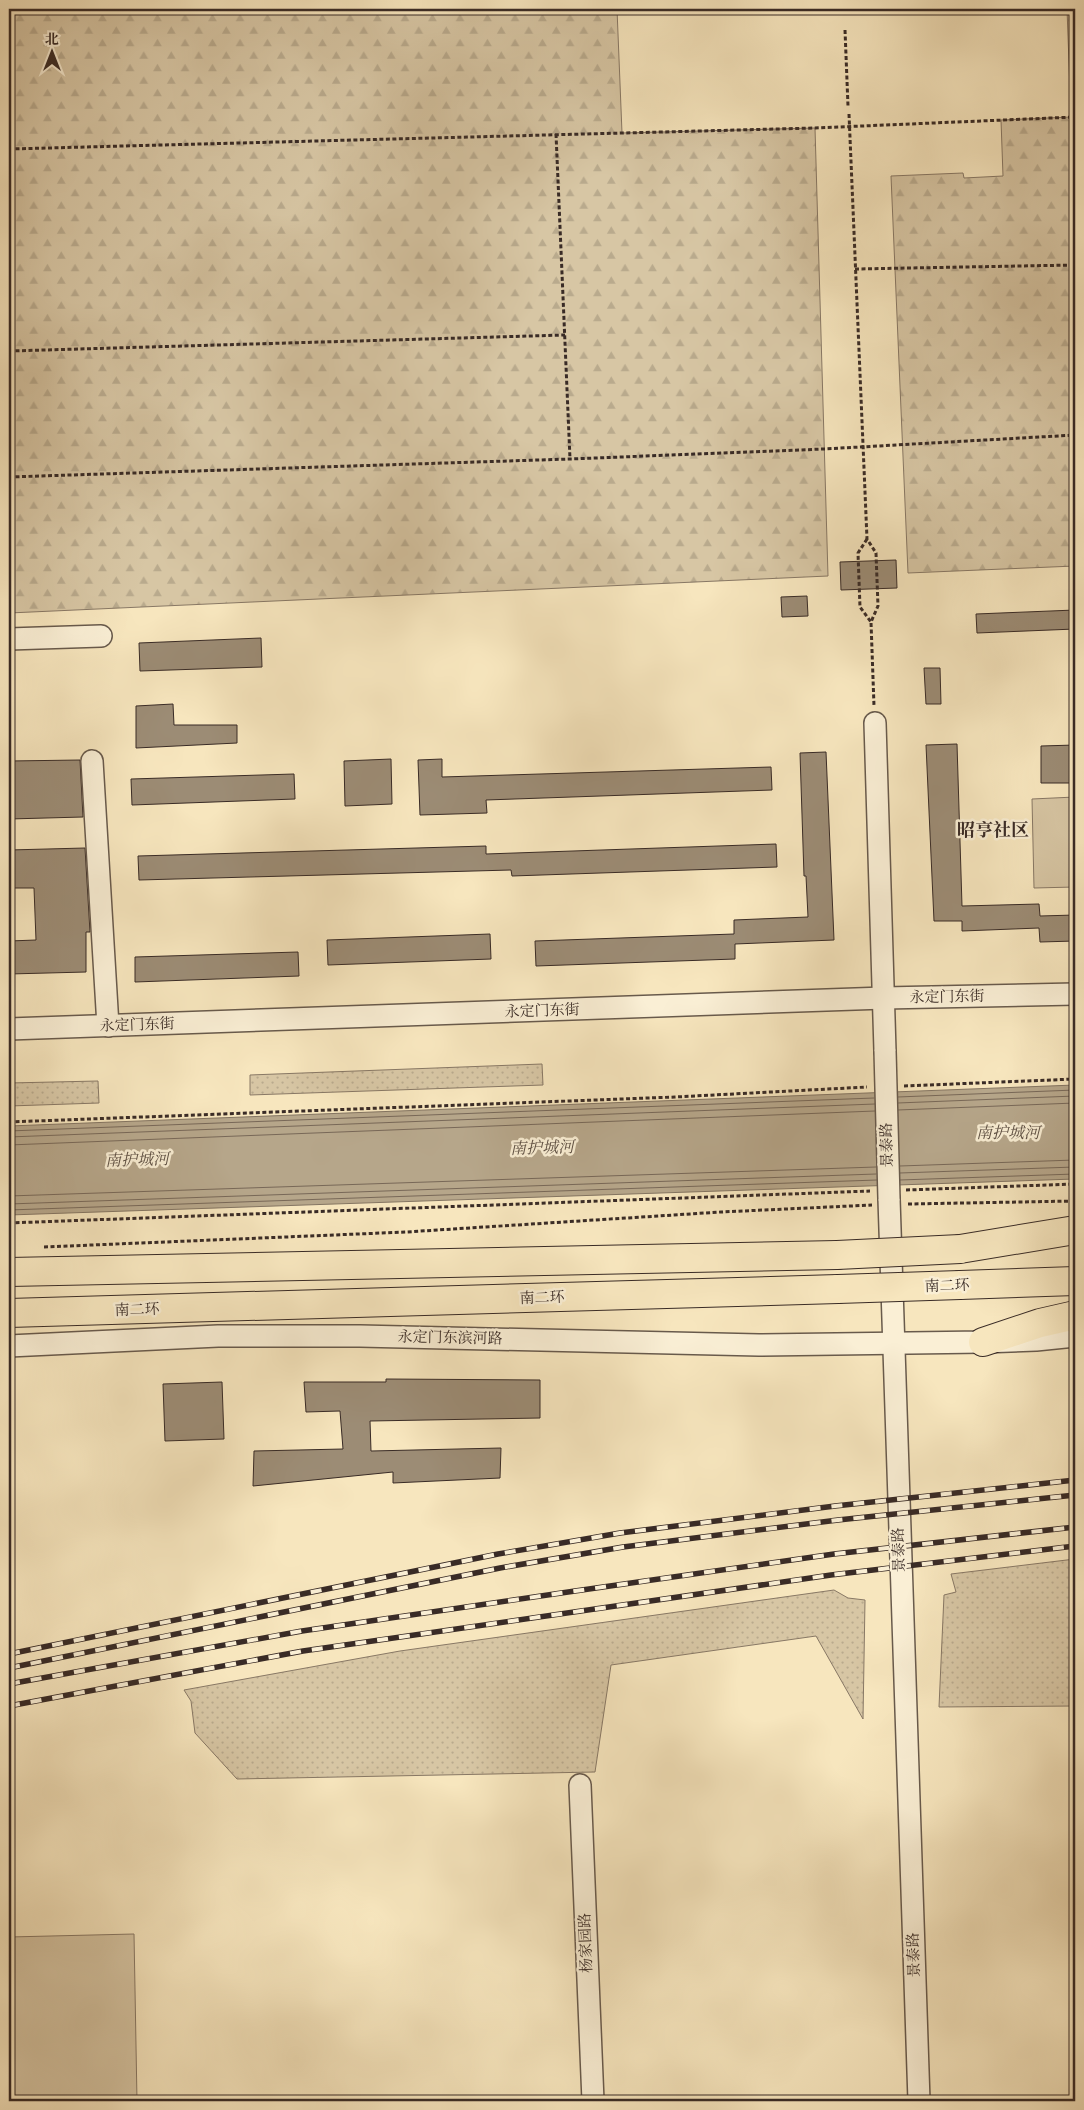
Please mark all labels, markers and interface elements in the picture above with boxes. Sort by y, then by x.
north arrow [28,28,78,78]
text: 北 [45,31,59,49]
district label: 昭亨社区 [957,820,1029,843]
street label: 永定门东街 [909,987,985,1007]
street label: 永定门东街 [504,1000,580,1022]
street label: 永定门东街 [99,1014,175,1036]
street label: 景泰路 [877,1122,897,1168]
water label: 南护城河 [976,1124,1043,1144]
water label: 南护城河 [510,1138,577,1160]
water label: 南护城河 [105,1150,172,1172]
street label: 南二环 [924,1276,970,1296]
street label: 南二环 [519,1288,565,1308]
street label: 南二环 [114,1300,160,1320]
street label: 永定门东滨河路 [397,1328,503,1348]
street label: 景泰路 [889,1527,909,1573]
street label: 杨家园路 [575,1913,597,1973]
street label: 景泰路 [904,1932,924,1978]

